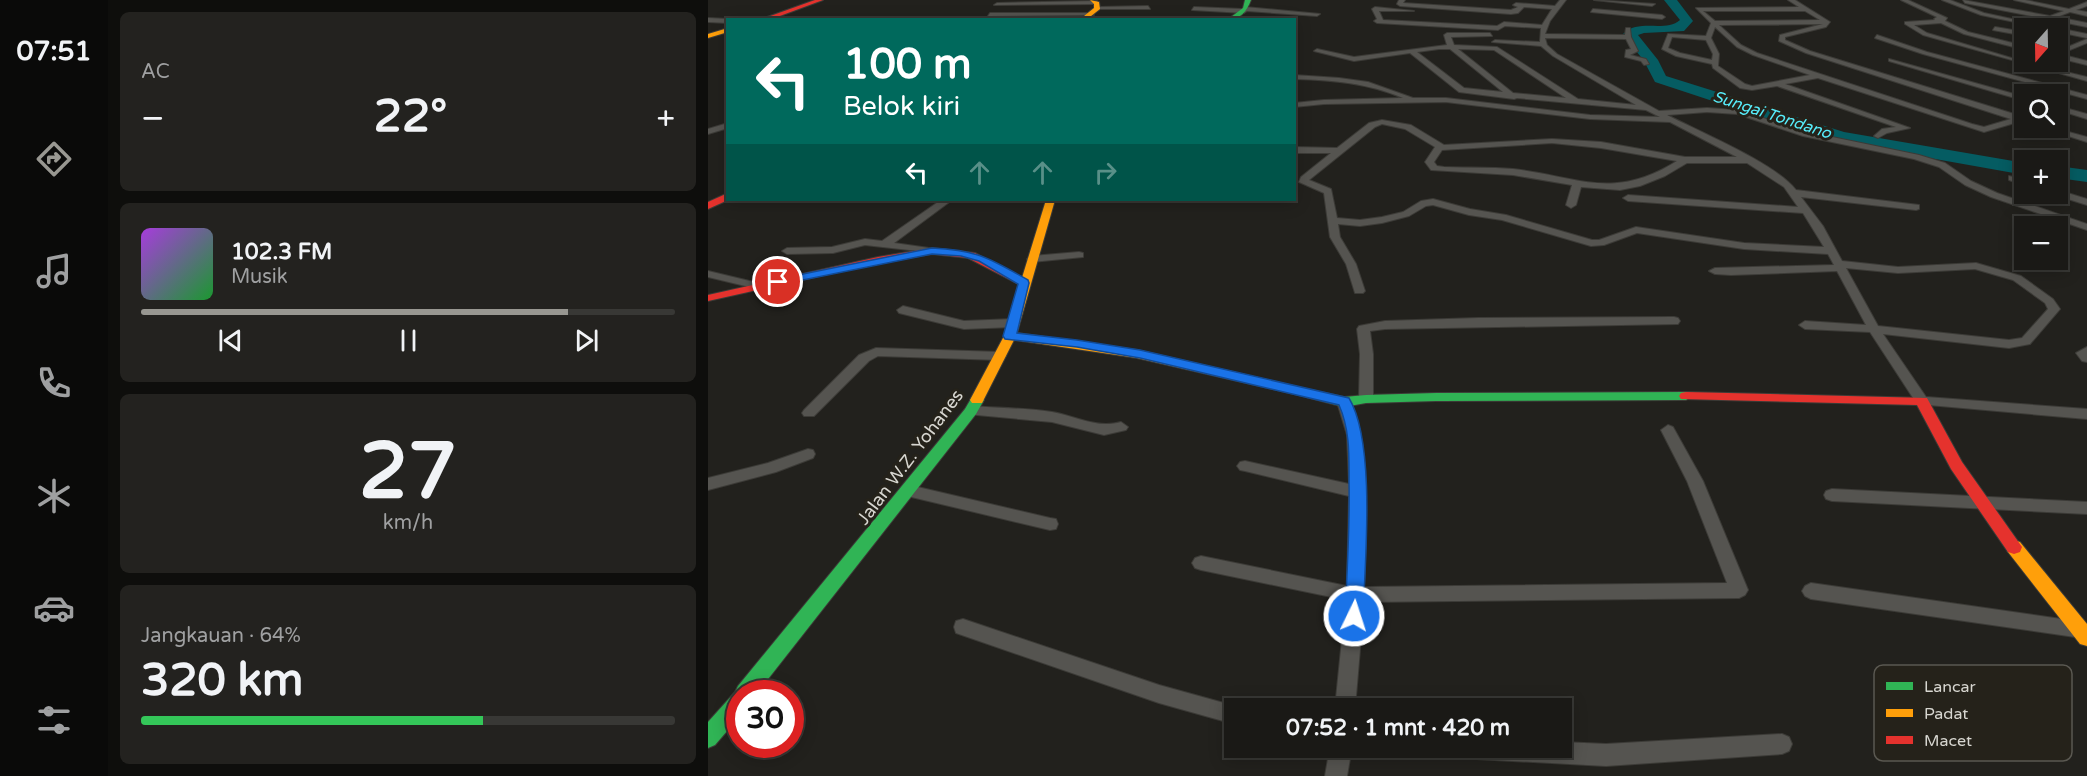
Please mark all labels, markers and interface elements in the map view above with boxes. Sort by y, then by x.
north arrow [2014,18,2068,72]
map controls [2014,18,2068,270]
text: 07:51 [17,35,91,68]
text: 100 m [843,39,972,90]
icon: left [744,42,822,120]
text: AC [141,60,170,84]
button: search [2014,84,2068,138]
water label: Sungai Tondano [1710,86,1835,144]
text: 22° [374,90,447,144]
text: Belok kiri [843,90,960,123]
text: − [141,99,165,138]
text: + [656,99,675,138]
icon: directions [33,138,75,180]
button: + [2014,150,2068,204]
icon: left [900,156,933,189]
icon: ahead [963,156,996,189]
icon: ahead [1026,156,1059,189]
icon: right [1089,156,1122,189]
button: − [2014,216,2068,270]
text: 102.3 FM [231,239,332,265]
icon: music [33,250,75,292]
pin [752,256,803,307]
text: Musik [231,265,288,289]
icon: arrive [761,265,794,298]
icon: previous [214,324,247,357]
icon: pause [392,324,425,357]
icon: next [570,324,603,357]
icon: phone [33,362,75,404]
street label: Jalan W.Z. Yohanes [852,385,968,529]
text: 27 [359,425,457,519]
icon: climate [33,475,75,517]
text: km/h [383,511,433,535]
position arrow [1322,584,1386,648]
icon: car [33,587,75,629]
text: Jangkauan · 64% [141,624,301,648]
text: 320 km [141,654,303,708]
legend [1874,665,2072,761]
text: Lancar [1924,677,1976,697]
speed limit sign: 30 [726,680,804,758]
icon: filters [33,699,75,741]
text: Padat [1924,704,1968,724]
text: 07:52 · 1 mnt · 420 m [1286,715,1510,741]
text: Macet [1924,731,1972,751]

